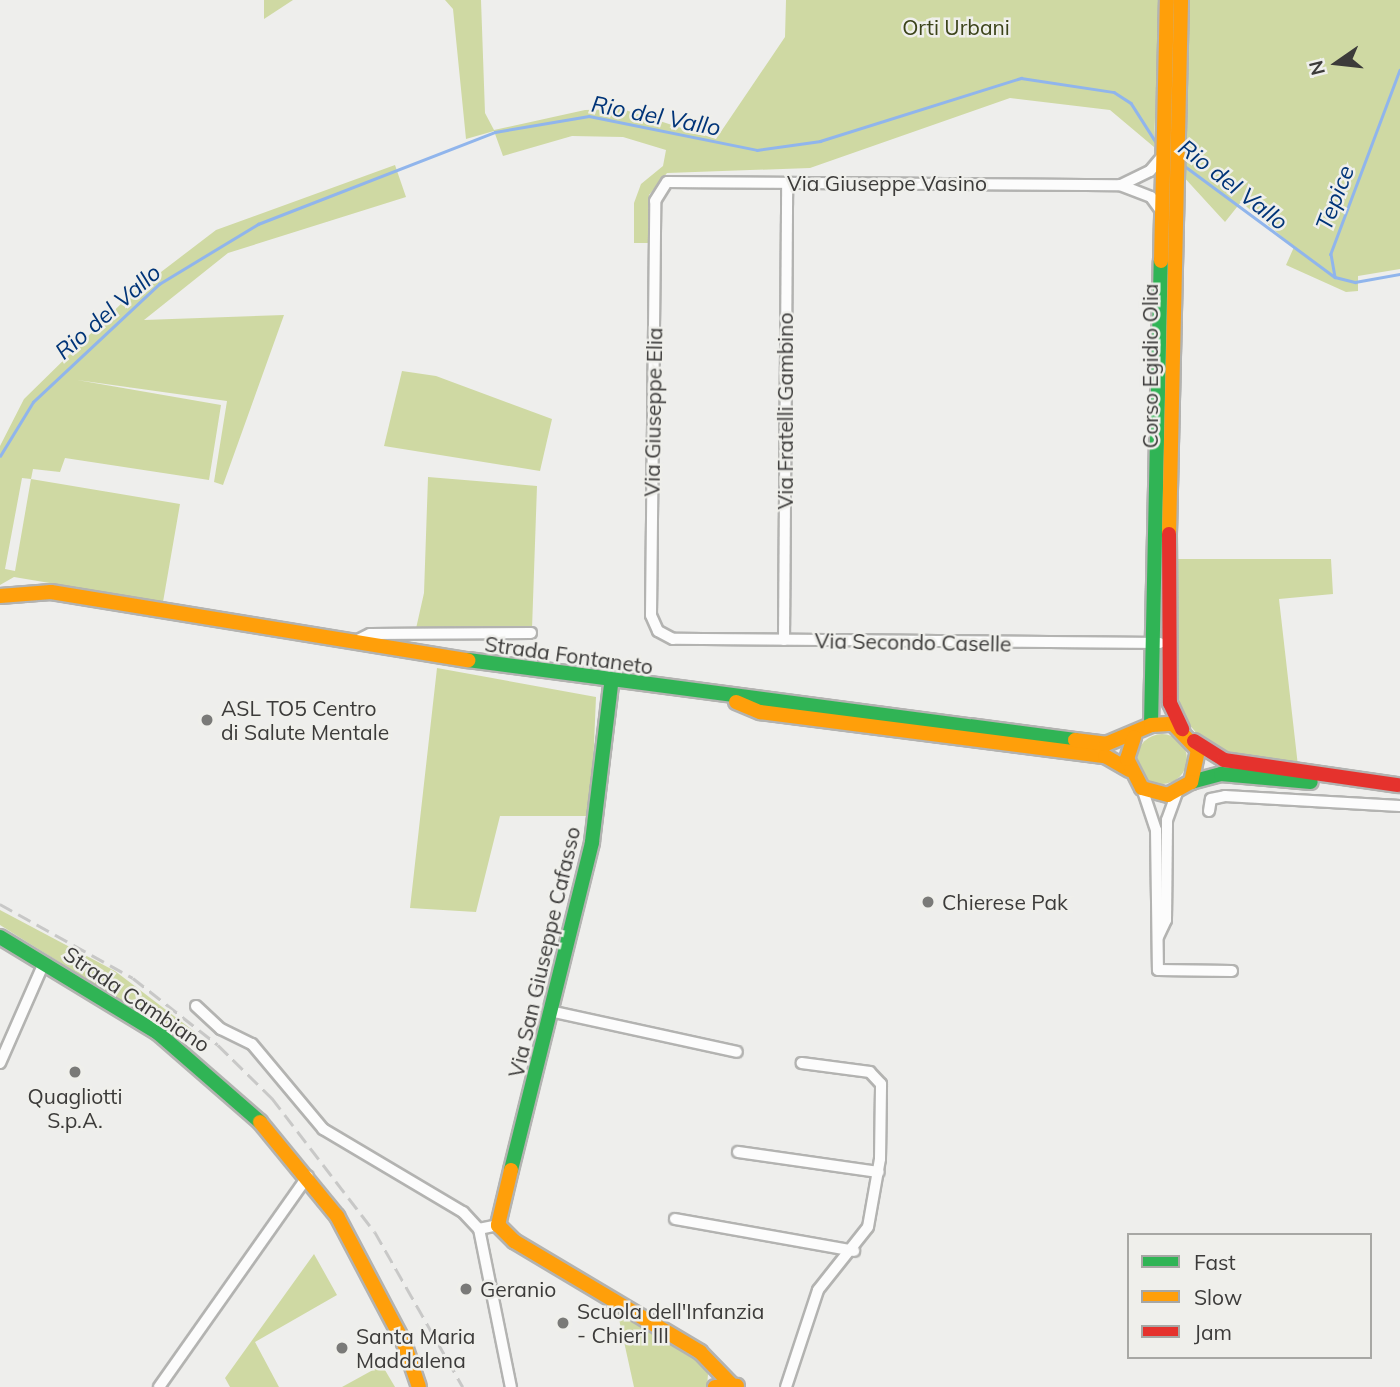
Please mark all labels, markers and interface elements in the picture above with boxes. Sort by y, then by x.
park label: Orti Urbani [902,14,1010,40]
north arrow [1302,28,1372,98]
text: N [1303,58,1330,78]
water label: Rio del Vallo [589,90,723,142]
water label: Rio del Vallo [1173,134,1293,236]
water label: Tepice [1310,162,1360,234]
street label: Via Giuseppe Vasino [787,170,987,196]
water label: Rio del Vallo [50,259,166,365]
street label: Corso Egidio Olia [1137,284,1163,448]
street label: Via Fratelli Gambino [772,313,798,509]
street label: Via Giuseppe Elia [639,327,667,497]
street label: Via Secondo Caselle [814,628,1012,656]
street label: Strada Fontaneto [483,631,655,679]
place label: ASL TO5 Centro di Salute Mentale [221,695,389,745]
marker: ASL TO5 Centro di Salute Mentale [199,712,215,728]
street label: Via San Giuseppe Cafasso [503,824,585,1080]
place label: Chierese Pak [942,889,1068,915]
marker: Chierese Pak [920,894,936,910]
street label: Strada Cambiano [59,941,215,1057]
marker: Quagliotti S.p.A. [67,1064,83,1080]
place label: Quagliotti S.p.A. [28,1083,122,1133]
legend [1127,1233,1372,1359]
text: Fast [1194,1249,1236,1275]
place label: Geranio [480,1276,556,1302]
marker: Geranio [458,1281,474,1297]
text: Slow [1194,1284,1242,1310]
place label: Scuola dell'Infanzia - Chieri III [577,1298,764,1348]
marker: Scuola dell'Infanzia - Chieri III [555,1315,571,1331]
text: Jam [1194,1319,1232,1345]
place label: Santa Maria Maddalena [356,1323,475,1373]
marker: Santa Maria Maddalena [334,1340,350,1356]

